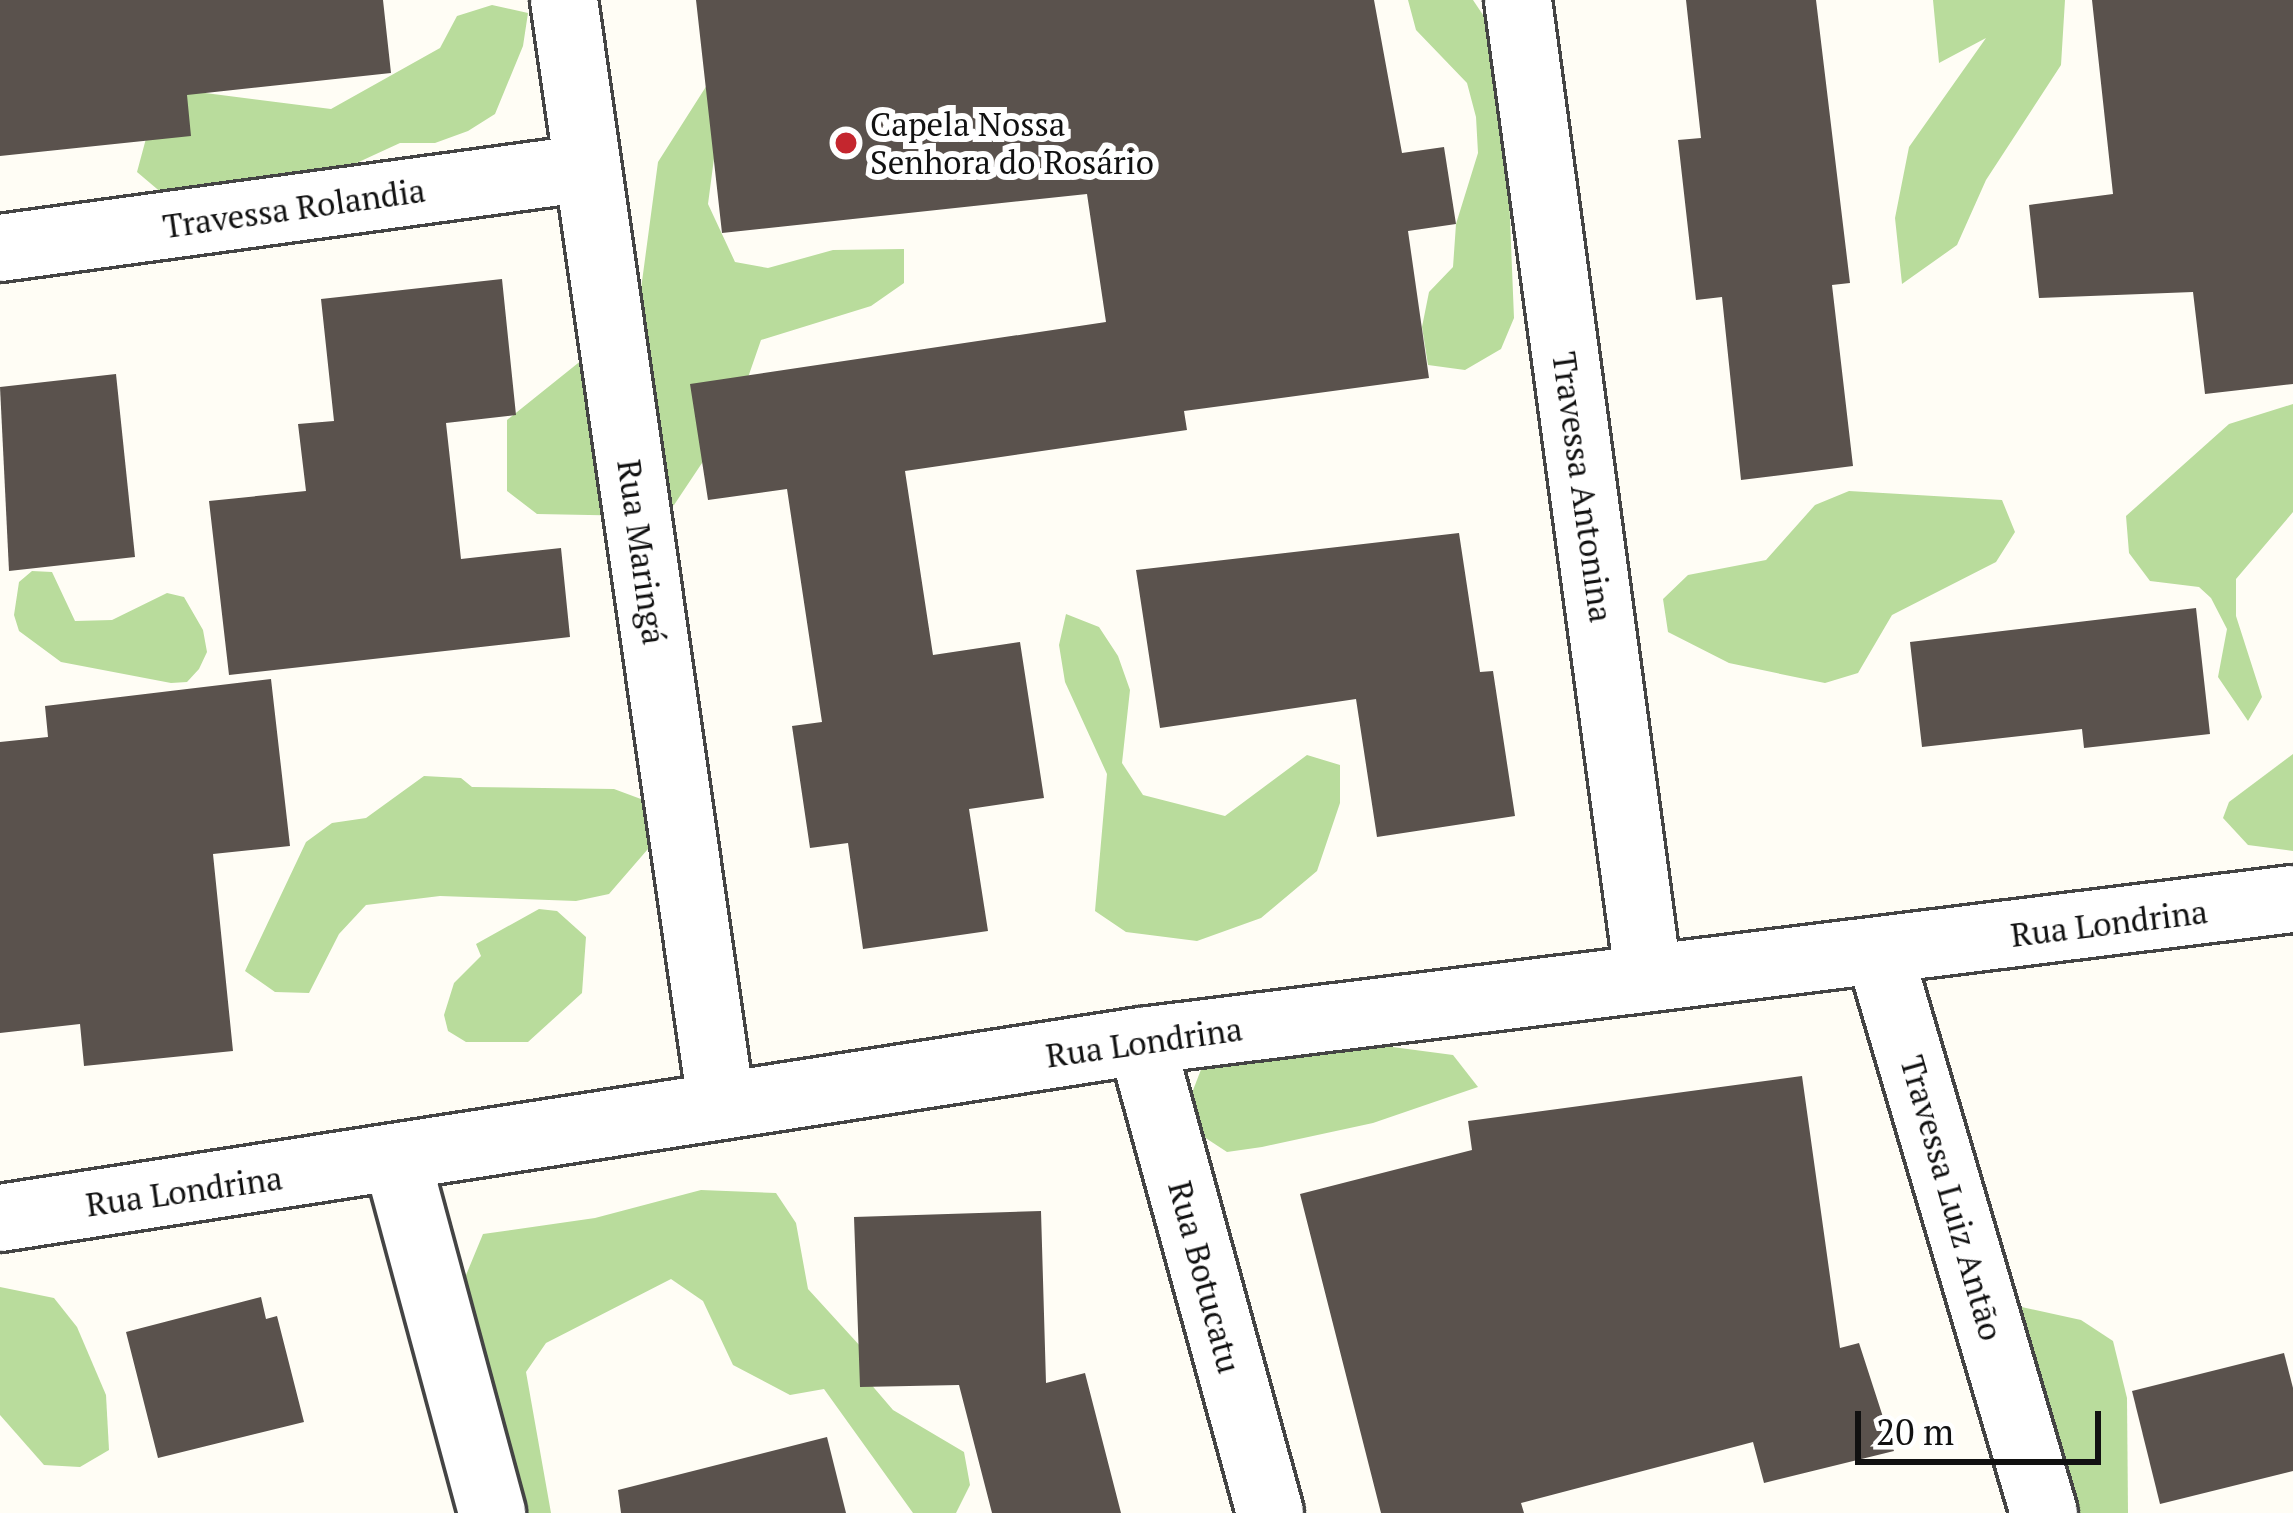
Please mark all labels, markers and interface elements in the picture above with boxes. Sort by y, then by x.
place label: Capela Nossa Senhora do Rosário [870,104,1154,182]
marker: Capela Nossa Senhora do Rosário [833,130,859,156]
street label: Travessa Rolandia [160,170,428,246]
street label: Travessa Antonina [1544,349,1622,625]
street label: Rua Maringá [609,457,675,647]
street label: Rua Londrina [2008,891,2210,955]
street label: Rua Londrina [1043,1009,1245,1075]
street label: Travessa Luiz Antão [1892,1051,2012,1345]
street label: Rua Londrina [83,1158,285,1224]
street label: Rua Botucatu [1160,1177,1250,1377]
scale bar [1861,1387,2107,1461]
text: 20 m [1876,1408,1954,1455]

